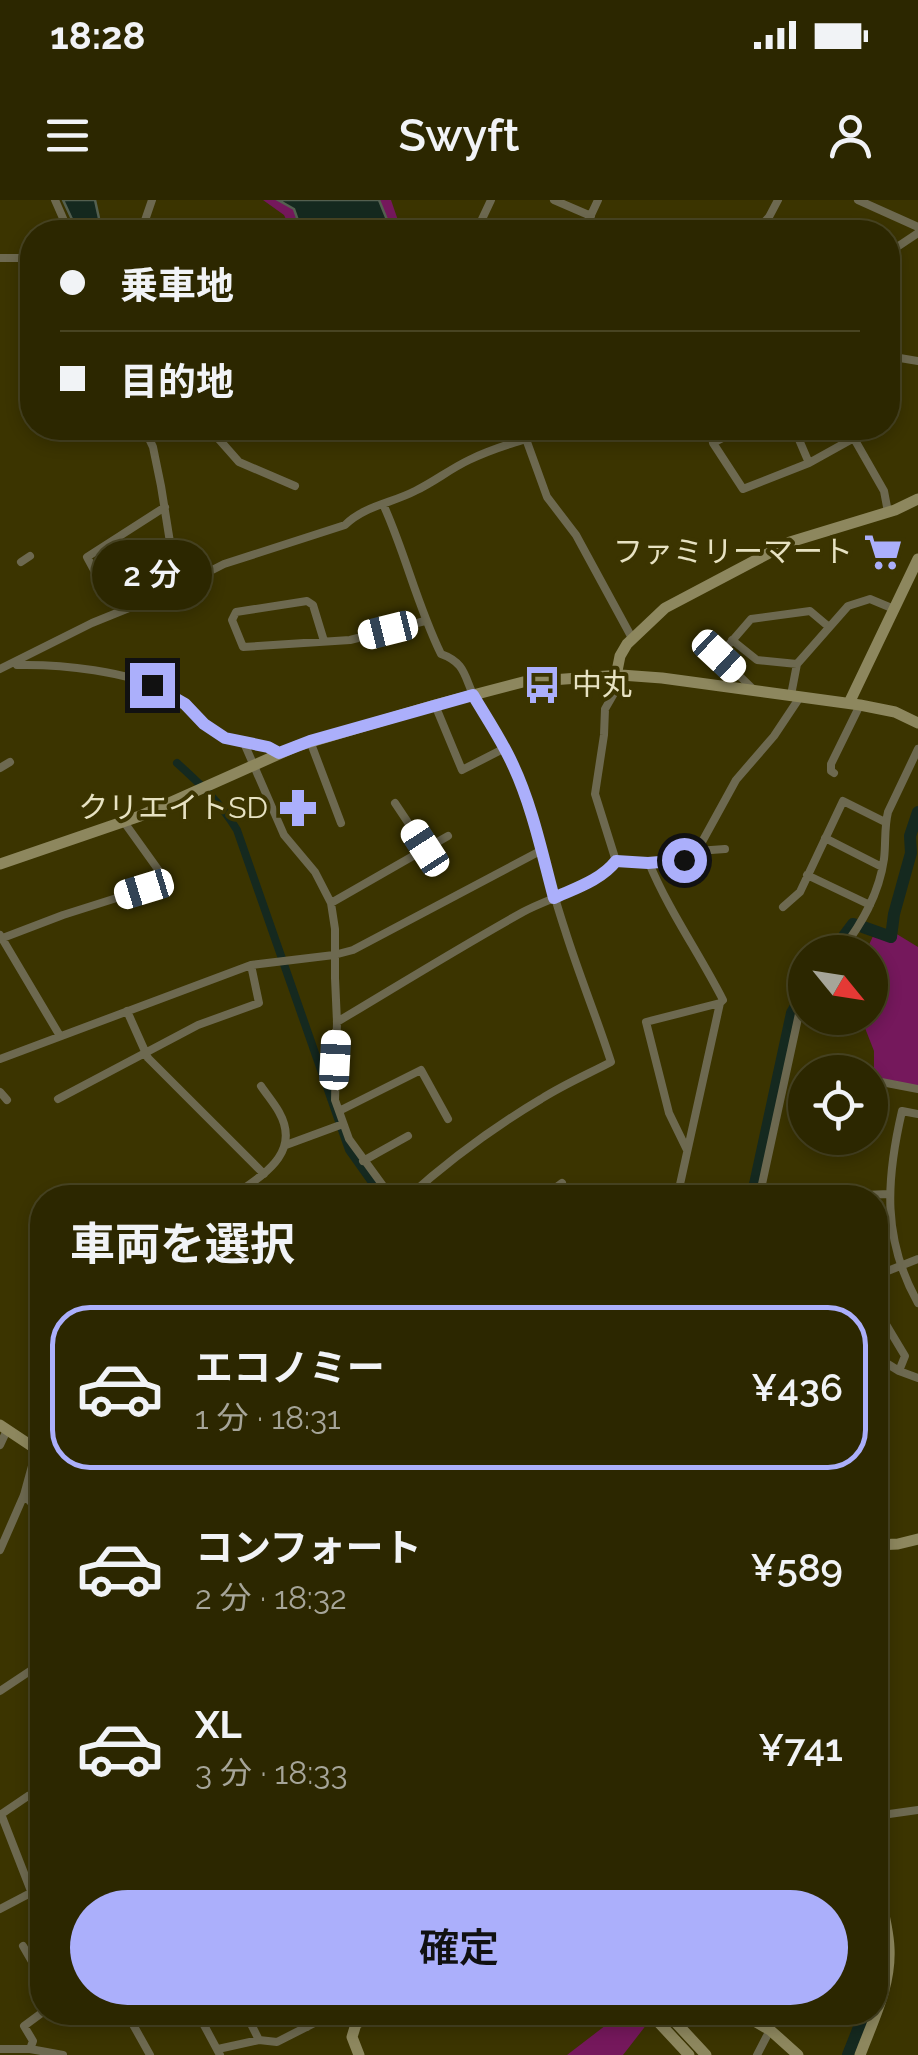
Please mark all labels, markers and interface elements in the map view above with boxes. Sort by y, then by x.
text: 18:28 [50,13,146,58]
icon: menu [40,108,95,163]
icon: person [823,108,878,163]
text: Swyft [398,109,520,162]
text: 乗車地 [120,263,234,308]
text: 目的地 [120,359,234,404]
supermarket icon: ファミリーマート [862,531,904,573]
place label: ファミリーマート [613,534,853,569]
callout: 2 分 [92,540,212,610]
text: 2 分 [123,556,181,593]
car [355,608,421,652]
car [687,625,751,687]
route end [130,663,175,708]
bus stop icon: 中丸 [521,664,563,706]
place label: 中丸 [572,667,632,702]
pharmacy icon: クリエイトSD [277,787,319,829]
place label: クリエイトSD [78,790,268,825]
car [396,815,454,881]
route start [662,838,707,883]
car [111,866,177,912]
north arrow [788,935,888,1035]
map controls [788,935,888,1155]
car [318,1029,352,1091]
button: locate [788,1055,888,1155]
text: 車両を選択 [70,1218,295,1271]
icon: car [75,1343,165,1433]
text: エコノミー [195,1345,385,1390]
text: ¥436 [751,1365,843,1410]
text: 1 分 · 18:31 [195,1399,341,1436]
icon: car [75,1523,165,1613]
text: コンフォート [195,1525,422,1570]
text: ¥589 [750,1545,843,1590]
text: 2 分 · 18:32 [195,1579,347,1616]
text: XL [195,1702,242,1747]
icon: car [75,1703,165,1793]
text: ¥741 [758,1725,843,1770]
text: 3 分 · 18:33 [195,1754,347,1791]
button: 確定 [70,1890,848,2005]

